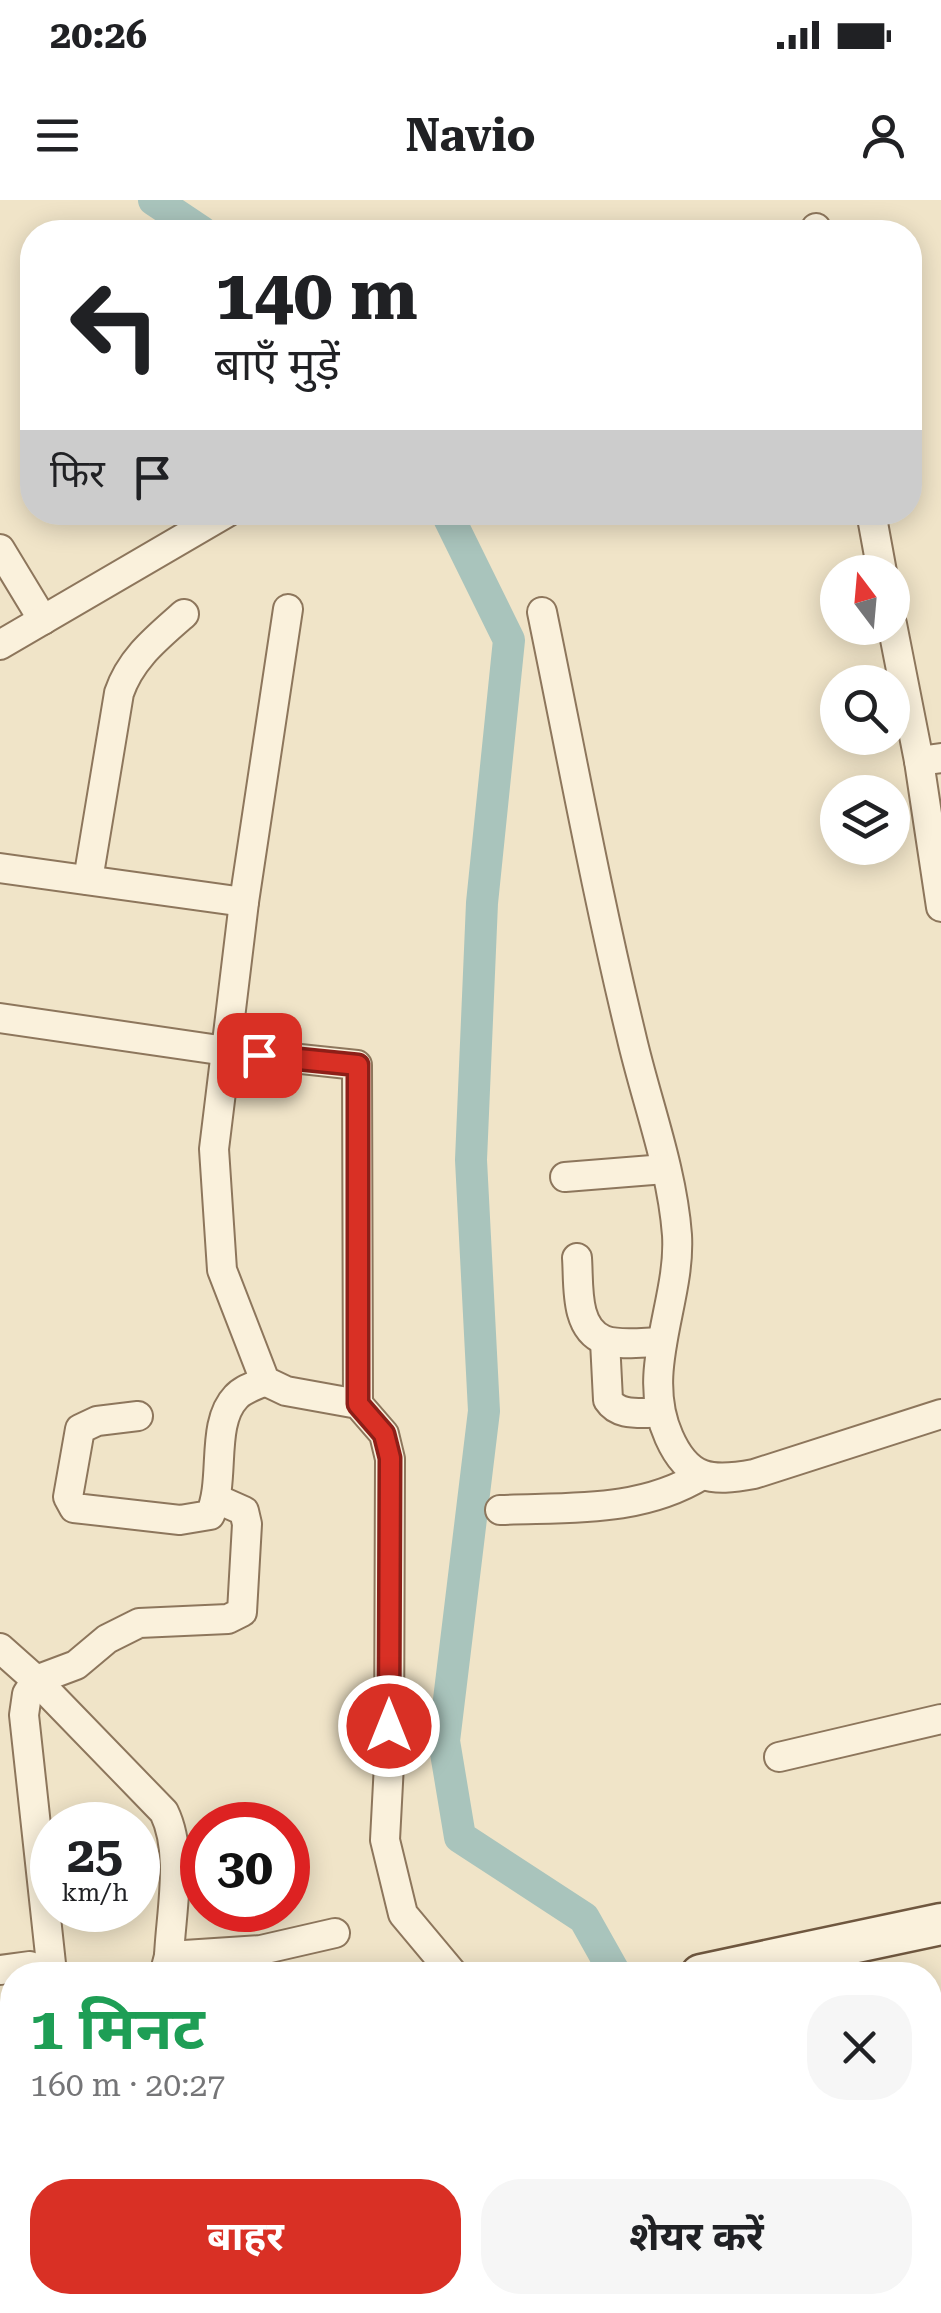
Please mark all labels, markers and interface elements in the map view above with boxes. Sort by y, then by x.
text: 20:26 [50,13,147,57]
icon: menu [30,108,85,163]
icon: person [856,108,911,163]
text: Navio [405,109,536,162]
text: 140 m [215,254,418,336]
icon: left [50,260,180,390]
text: बाएँ मुड़ें [215,338,340,391]
icon: arrive [125,450,180,505]
text: फिर [50,452,105,496]
north arrow [820,555,910,645]
map controls [820,555,910,865]
button: search [820,665,910,755]
button: layers [820,775,910,865]
pin [217,1013,302,1098]
icon: arrive [232,1028,287,1083]
position arrow [337,1674,441,1778]
speed limit sign: 30 [180,1802,310,1932]
text: 25 [67,1826,123,1884]
text: km/h [62,1878,128,1907]
text: 1 मिनट [30,1993,205,2064]
button: close [807,1995,912,2100]
text: 160 m · 20:27 [30,2066,225,2104]
button: बाहर [30,2179,461,2294]
button: शेयर करें [481,2179,912,2294]

